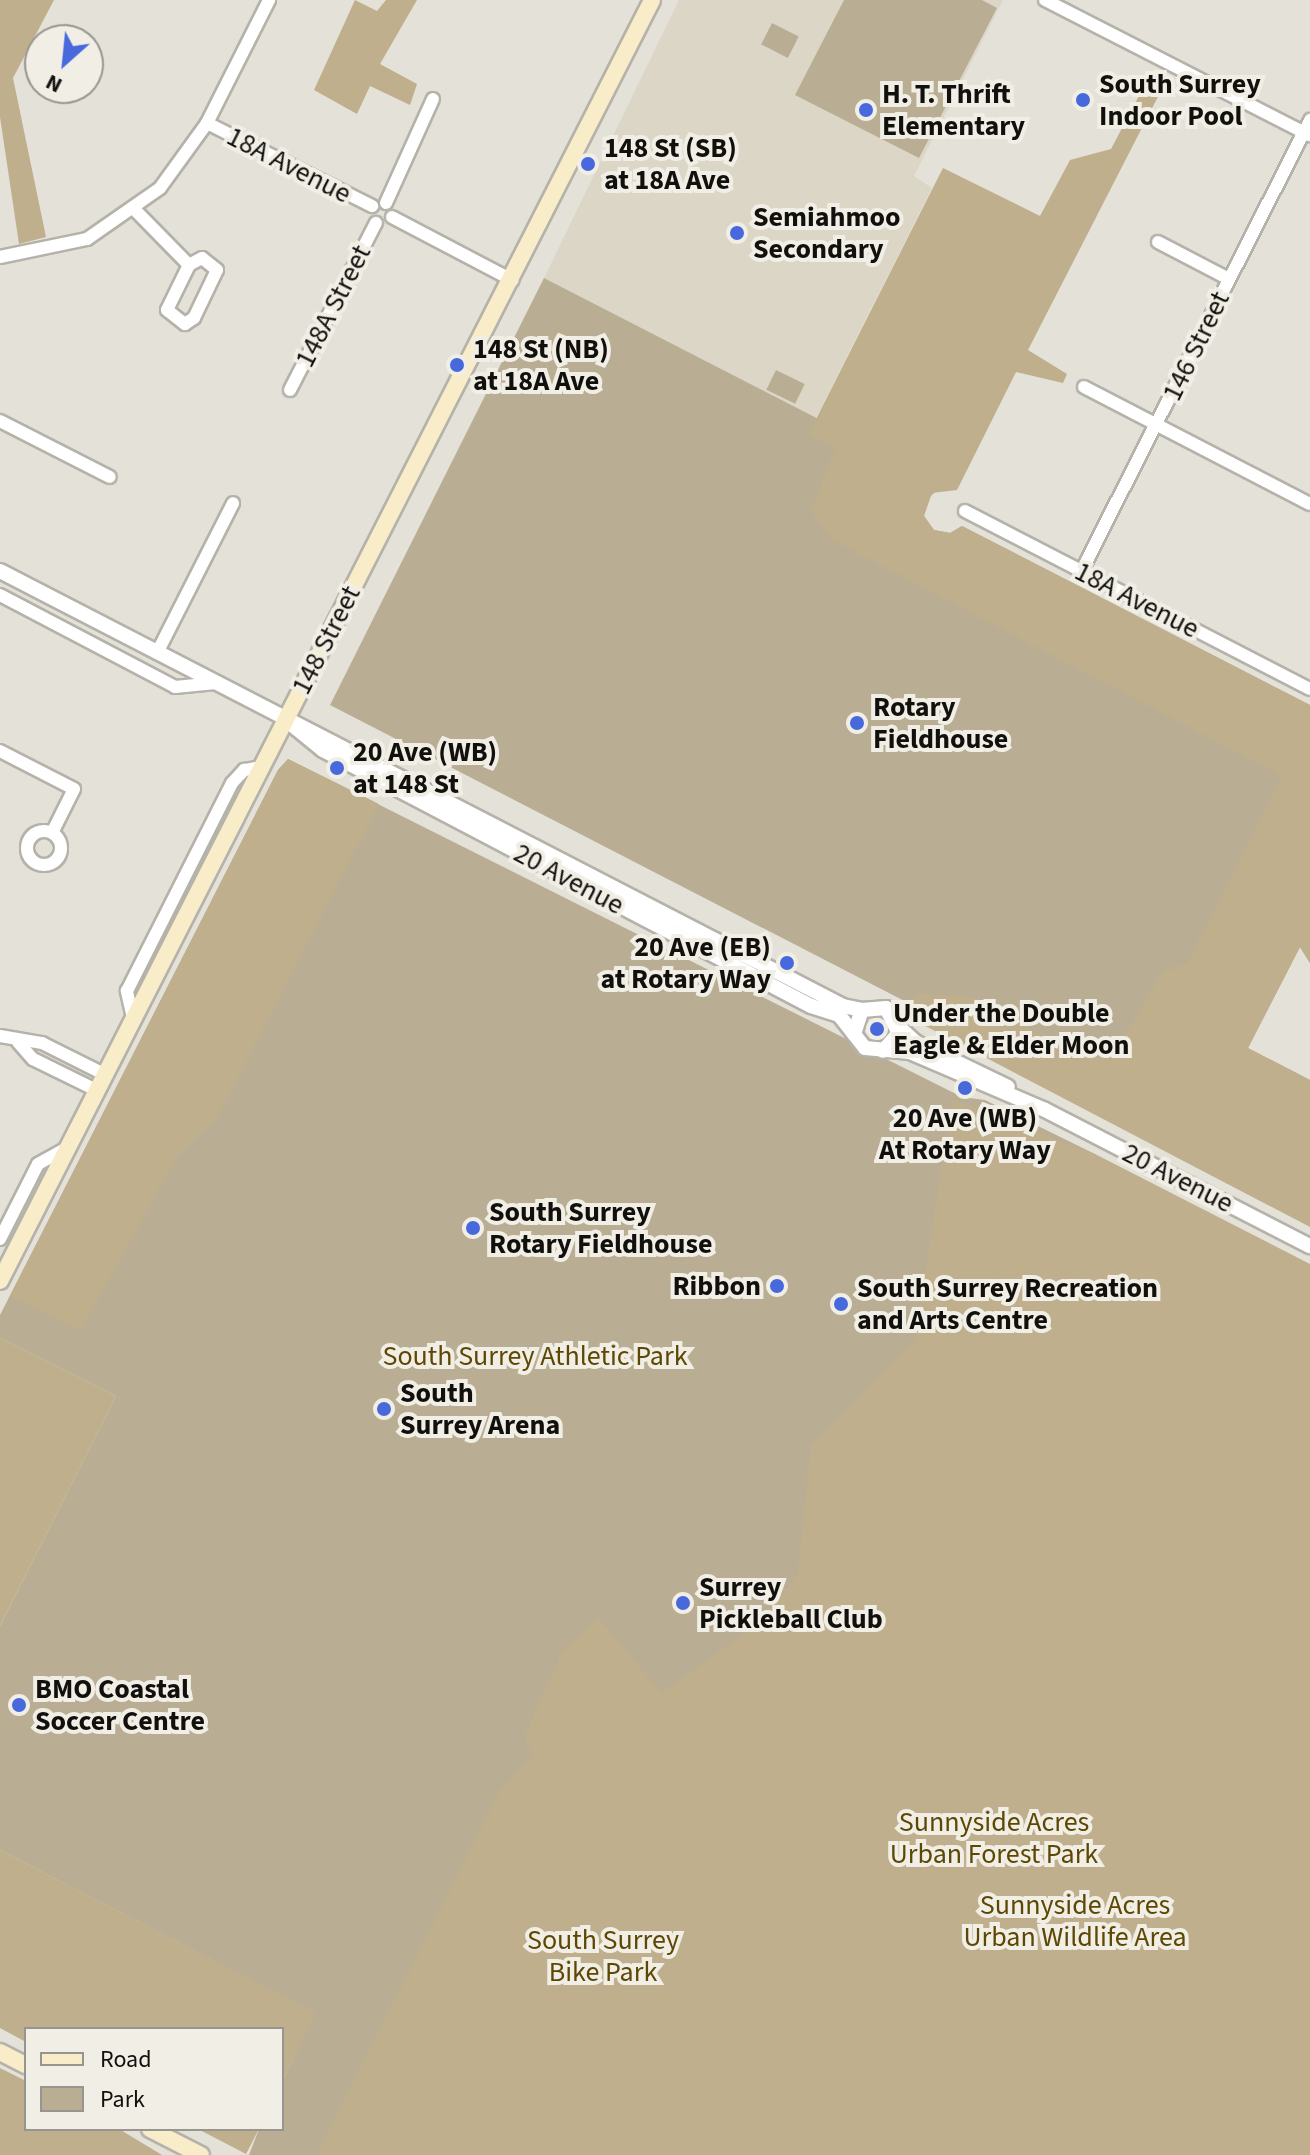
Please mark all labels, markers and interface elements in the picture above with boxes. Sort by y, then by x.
north arrow [24,24,104,104]
text: N [40,66,68,101]
place label: South Surrey Indoor Pool [1099,67,1261,133]
place label: H. T. Thrift Elementary [882,77,1025,143]
marker: South Surrey Indoor Pool [1074,91,1092,109]
marker: H. T. Thrift Elementary [857,101,875,119]
street label: 18A Avenue [221,119,357,211]
place label: 148 St (SB) at 18A Ave [604,131,737,197]
marker: 148 St (SB) at 18A Ave [579,155,597,173]
place label: Semiahmoo Secondary [753,200,901,266]
marker: Semiahmoo Secondary [728,224,746,242]
street label: 148A Street [288,239,378,373]
street label: 146 Street [1155,286,1237,406]
place label: 148 St (NB) at 18A Ave [473,332,609,398]
marker: 148 St (NB) at 18A Ave [448,356,466,374]
street label: 18A Avenue [1069,554,1205,646]
street label: 148 Street [284,580,368,700]
place label: Rotary Fieldhouse [873,690,1008,756]
marker: Rotary Fieldhouse [848,714,866,732]
place label: 20 Ave (WB) at 148 St [353,735,497,801]
marker: 20 Ave (WB) at 148 St [328,759,346,777]
street label: 20 Avenue [508,836,630,922]
place label: 20 Ave (EB) at Rotary Way [601,930,771,996]
marker: 20 Ave (EB) at Rotary Way [778,954,796,972]
place label: Under the Double Eagle & Elder Moon [893,996,1130,1062]
marker: Under the Double Eagle & Elder Moon [868,1020,886,1038]
marker: 20 Ave (WB) At Rotary Way [956,1079,974,1097]
place label: 20 Ave (WB) At Rotary Way [879,1101,1051,1167]
street label: 20 Avenue [1117,1136,1239,1220]
place label: South Surrey Rotary Fieldhouse [489,1195,712,1261]
marker: South Surrey Rotary Fieldhouse [464,1219,482,1237]
place label: Ribbon [672,1269,761,1303]
place label: South Surrey Recreation and Arts Centre [857,1271,1158,1337]
marker: Ribbon [768,1277,786,1295]
marker: South Surrey Recreation and Arts Centre [832,1295,850,1313]
park label: South Surrey Athletic Park [382,1339,688,1373]
place label: South Surrey Arena [400,1376,560,1442]
marker: South Surrey Arena [375,1400,393,1418]
place label: Surrey Pickleball Club [699,1570,883,1636]
marker: Surrey Pickleball Club [674,1594,692,1612]
place label: BMO Coastal Soccer Centre [35,1672,205,1738]
marker: BMO Coastal Soccer Centre [10,1696,28,1714]
park label: Sunnyside Acres Urban Forest Park [890,1805,1098,1871]
park label: Sunnyside Acres Urban Wildlife Area [963,1888,1187,1954]
park label: South Surrey Bike Park [527,1923,679,1989]
legend [24,2027,284,2131]
text: Road [100,2042,152,2077]
text: Park [100,2082,145,2117]

